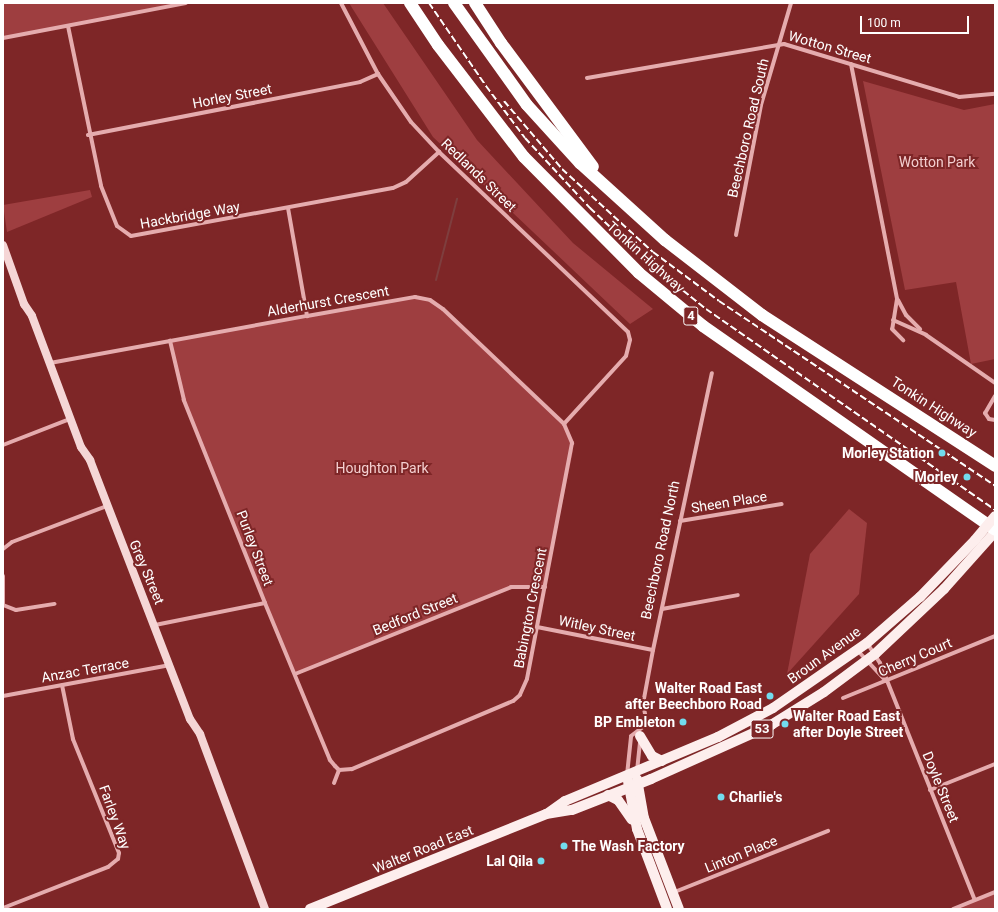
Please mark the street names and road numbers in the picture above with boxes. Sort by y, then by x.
street label: Wotton Street [787,27,873,67]
street label: Beechboro Road South [724,57,772,199]
street label: Horley Street [191,80,273,112]
street label: Redlands Street [438,135,520,215]
street label: Hackbridge Way [139,198,241,232]
street label: Tonkin Highway [604,218,688,296]
street label: Alderhurst Crescent [266,282,390,320]
road number: 4 [683,305,699,327]
street label: Tonkin Highway [888,373,980,441]
street label: Beechboro Road North [637,479,683,621]
street label: Sheen Place [690,488,768,516]
street label: Purley Street [233,508,277,588]
street label: Grey Street [126,537,168,607]
street label: Babington Crescent [510,546,550,670]
street label: Bedford Street [370,589,460,639]
street label: Witley Street [557,612,637,644]
street label: Broun Avenue [784,623,864,687]
street label: Cherry Court [876,634,954,680]
street label: Anzac Terrace [40,654,130,686]
road number: 53 [750,718,774,740]
street label: Doyle Street [919,749,963,825]
street label: Farley Way [96,783,134,851]
street label: Walter Road East [371,821,475,877]
street label: Linton Place [702,832,780,876]

